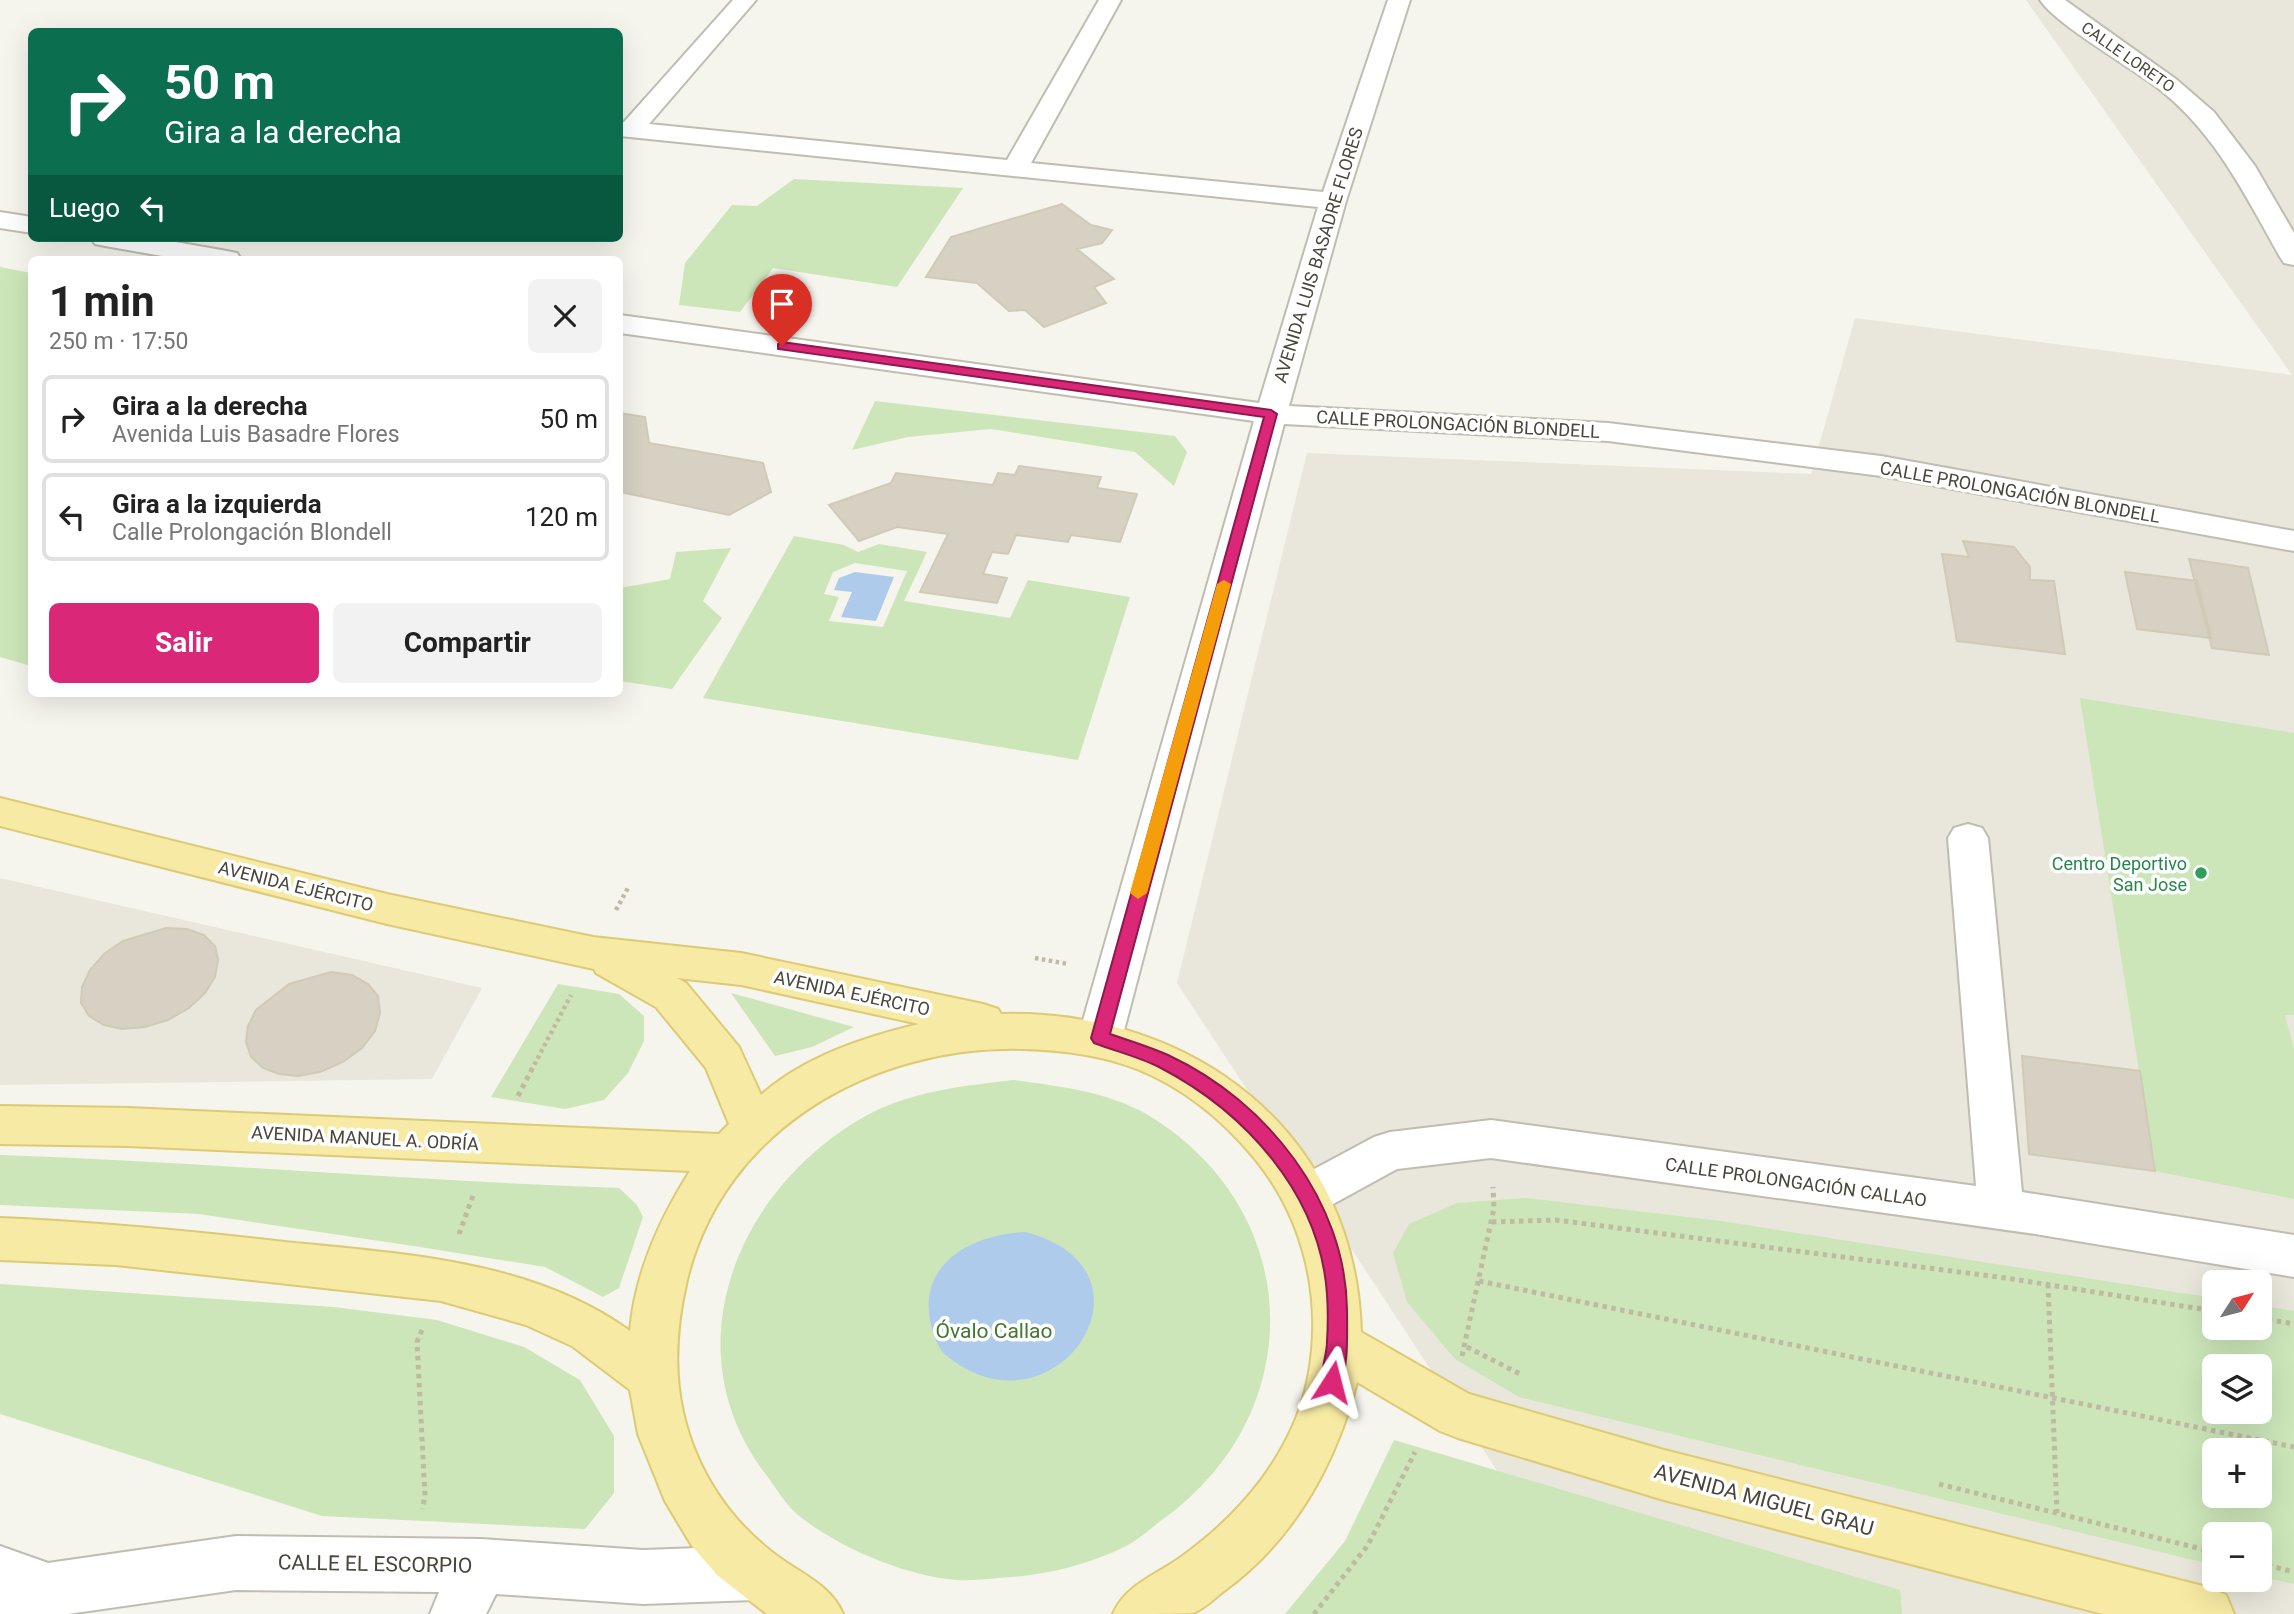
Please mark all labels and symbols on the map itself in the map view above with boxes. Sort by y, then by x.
street label: CALLE LORETO [2078,18,2178,96]
street label: AVENIDA LUIS BASADRE FLORES [1269,125,1367,385]
pin [752,274,812,346]
street label: CALLE PROLONGACIÓN BLONDELL [1316,406,1601,442]
street label: CALLE PROLONGACIÓN BLONDELL [1878,457,2162,527]
place label: Centro Deportivo San Jose [2052,853,2187,895]
street label: AVENIDA EJÉRCITO [216,857,376,915]
marker: Centro Deportivo San Jose [2193,865,2209,881]
street label: AVENIDA EJÉRCITO [772,966,932,1020]
street label: AVENIDA MANUEL A. ODRÍA [251,1122,480,1154]
street label: CALLE PROLONGACIÓN CALLAO [1664,1153,1928,1211]
north arrow [2202,1270,2272,1340]
park label: Óvalo Callao [936,1319,1052,1343]
position arrow [1295,1345,1369,1419]
street label: AVENIDA MIGUEL GRAU [1652,1459,1876,1541]
street label: CALLE EL ESCORPIO [278,1550,472,1578]

